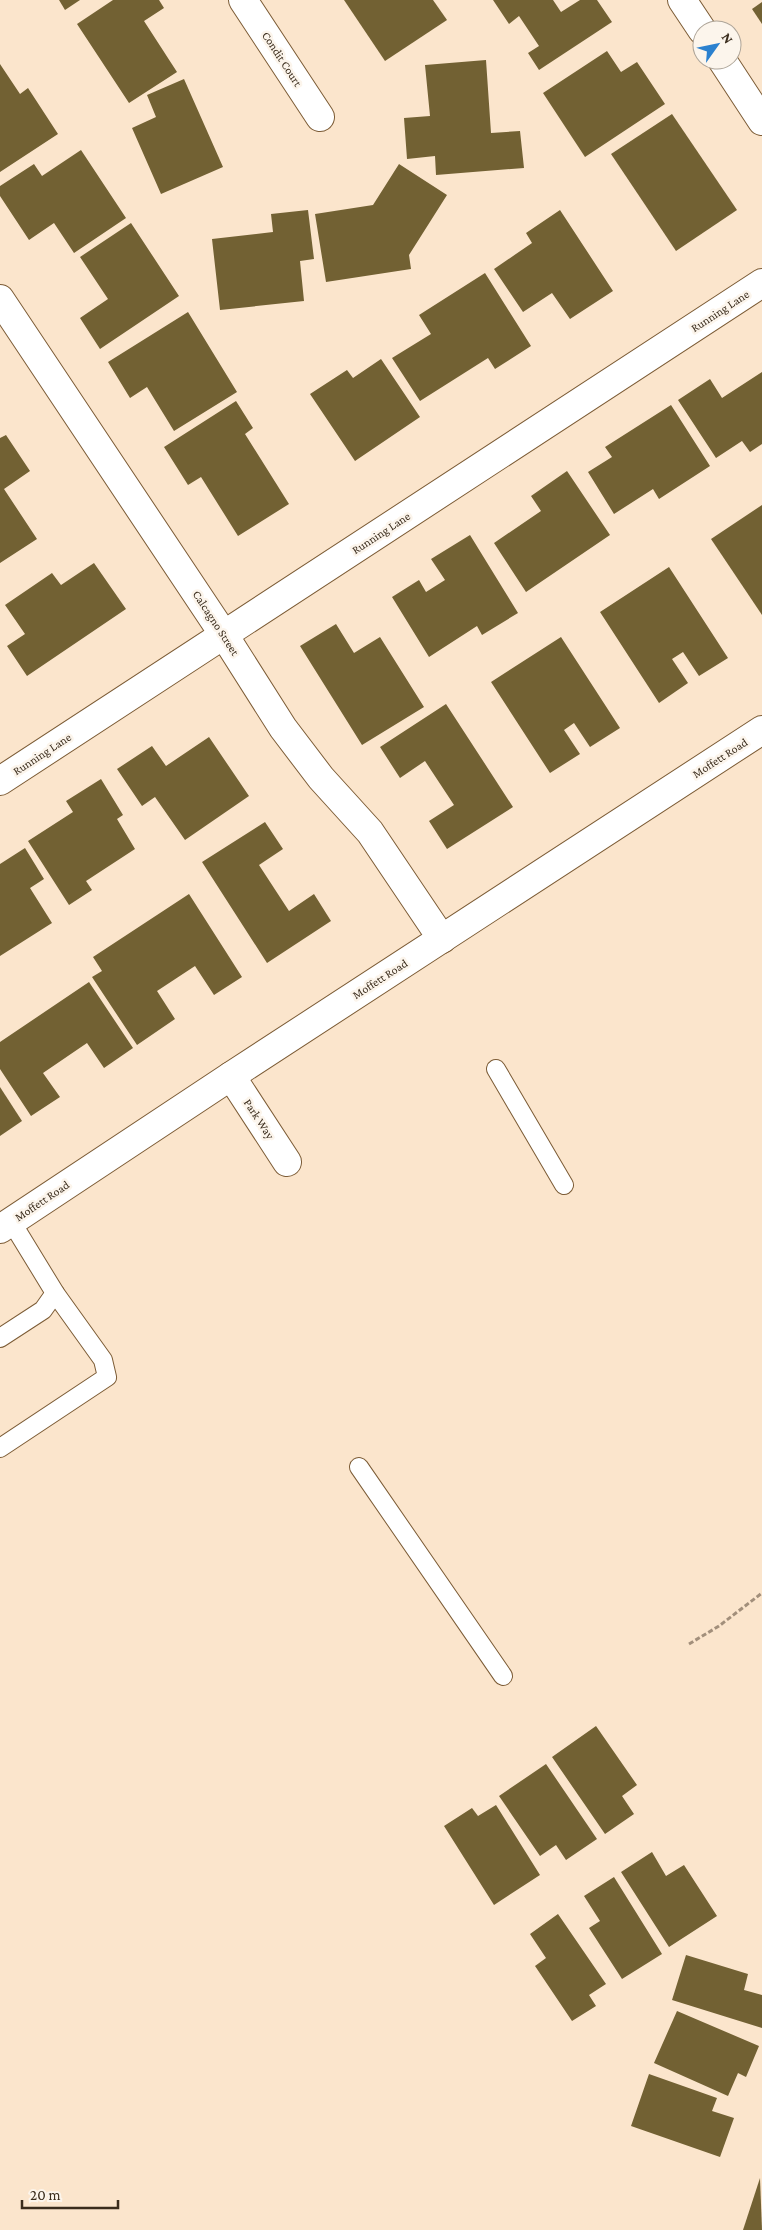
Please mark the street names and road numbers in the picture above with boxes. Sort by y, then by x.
street label: Condit Court [259,29,305,90]
street label: Running Lane [688,287,752,335]
street label: Running Lane [349,509,413,557]
street label: Calcagno Street [190,588,243,659]
street label: Running Lane [10,730,74,778]
street label: Moffett Road [690,735,751,781]
street label: Moffett Road [350,956,411,1002]
street label: Park Way [241,1096,277,1142]
street label: Moffett Road [12,1177,72,1224]

